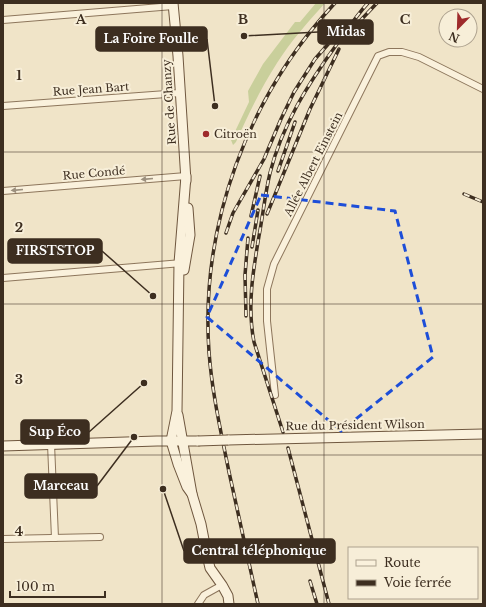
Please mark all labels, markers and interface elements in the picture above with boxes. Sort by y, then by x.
north arrow [438,8,478,48]
text: A [75,11,87,28]
text: B [238,11,248,28]
text: C [400,11,411,28]
callout: Midas [318,20,373,44]
text: Midas [327,24,366,39]
callout: La Foire Foulle [96,27,207,51]
text: N [446,28,462,46]
text: La Foire Foulle [103,31,199,46]
street label: Rue de Chanzy [159,59,179,145]
text: 1 [16,67,22,84]
street label: Rue Jean Bart [52,79,131,99]
street label: Allée Albert Einstein [280,109,346,219]
place label: Citroën [214,127,257,141]
marker: Citroën [201,129,211,139]
street label: Rue Condé [62,163,126,183]
one-way arrow [141,176,153,183]
one-way arrow [11,186,23,193]
text: 2 [15,219,23,236]
callout: FIRSTSTOP [8,239,102,263]
text: FIRSTSTOP [16,243,95,258]
text: 3 [15,371,23,388]
street label: Rue du Président Wilson [285,417,425,433]
callout: Sup Éco [21,420,89,444]
text: Sup Éco [29,423,81,439]
callout: Marceau [25,474,97,498]
text: Marceau [33,478,89,493]
text: 4 [15,523,24,540]
callout: Central téléphonique [184,539,335,563]
text: Central téléphonique [192,543,326,558]
legend [348,547,478,599]
text: Route [384,555,421,570]
scale bar [10,573,105,599]
text: Voie ferrée [383,575,452,590]
text: 100 m [16,579,55,594]

